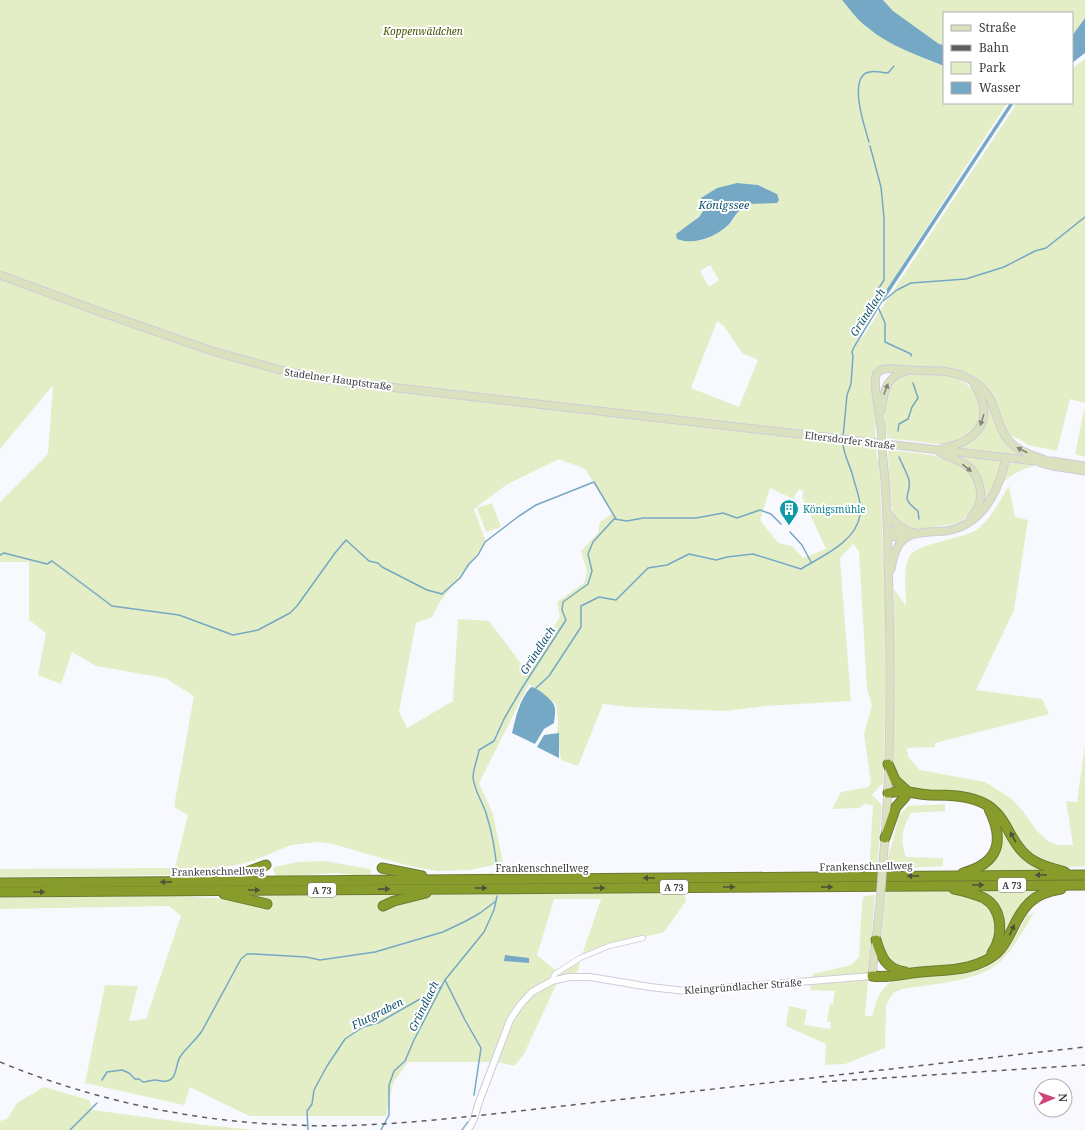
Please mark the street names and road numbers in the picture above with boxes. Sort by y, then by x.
street label: Stadelner Hauptstraße [284,365,392,393]
street label: Eltersdorfer Straße [804,427,896,453]
street label: Frankenschnellweg [819,858,913,874]
street label: Frankenschnellweg [495,861,589,875]
street label: Frankenschnellweg [171,863,265,879]
road number: A 73 [998,878,1026,892]
road number: A 73 [660,880,688,894]
road number: A 73 [308,883,336,897]
street label: Kleingründlacher Straße [684,975,802,997]

